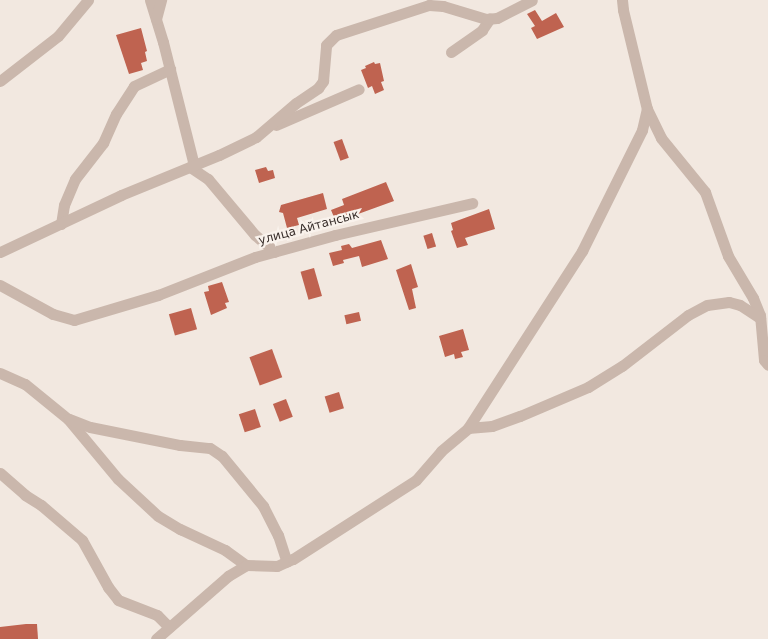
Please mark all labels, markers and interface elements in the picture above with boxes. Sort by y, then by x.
street label: улица Айтансык [257,208,361,248]

